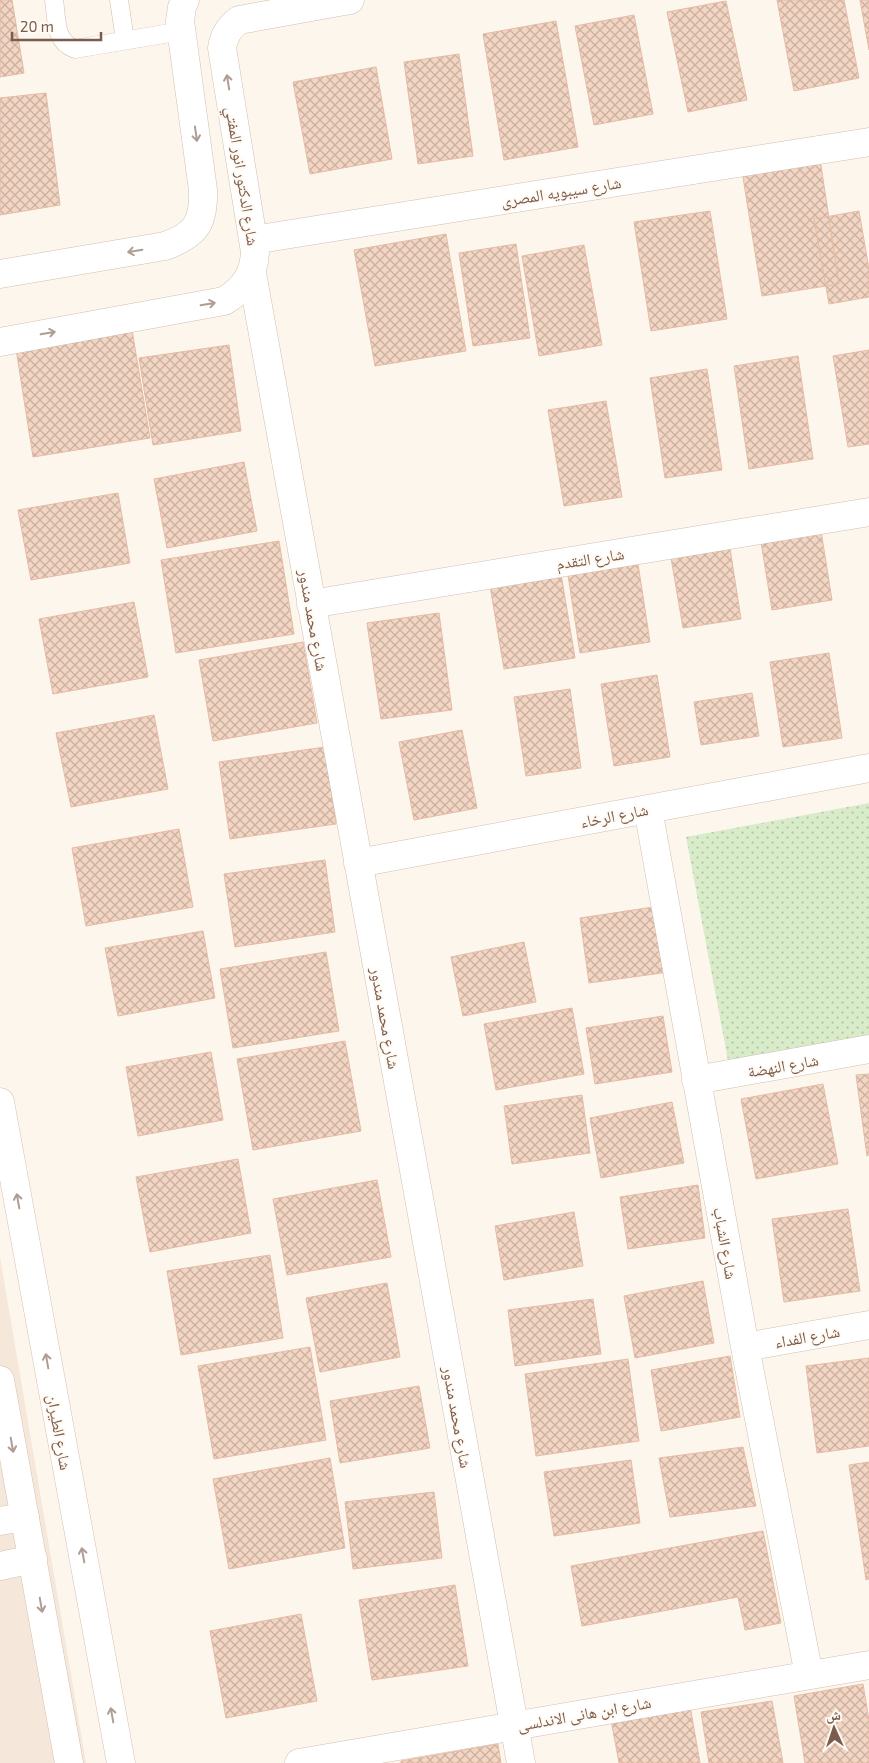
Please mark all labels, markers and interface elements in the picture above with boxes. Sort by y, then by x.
scale bar [12,10,101,42]
text: 20 m [20,17,54,35]
one-way arrow [222,75,232,91]
street label: شارع الدكتور انور المفتي [219,105,263,248]
one-way arrow [191,126,201,142]
street label: شارع سيبويه المصرى [500,172,623,212]
one-way arrow [127,246,143,256]
one-way arrow [199,298,215,308]
one-way arrow [40,328,56,337]
street label: شارع التقدم [555,543,626,575]
street label: شارع محمد مندور [294,567,332,673]
street label: شارع الرخاء [578,799,650,833]
street label: شارع محمد مندور [366,965,404,1071]
street label: شارع النهضة [746,1049,820,1083]
one-way arrow [13,1193,23,1209]
street label: شارع الشباب [708,1205,742,1281]
street label: شارع الفداء [773,1321,841,1353]
one-way arrow [42,1353,52,1369]
street label: شارع محمد مندور [438,1364,476,1470]
street label: شارع الطيران [42,1393,76,1472]
one-way arrow [7,1437,17,1453]
one-way arrow [77,1548,87,1564]
one-way arrow [37,1596,46,1612]
street label: شارع ابن هانى الاندلسى [516,1692,653,1736]
north arrow [809,1703,859,1753]
text: ش [825,1706,841,1724]
one-way arrow [107,1707,117,1723]

